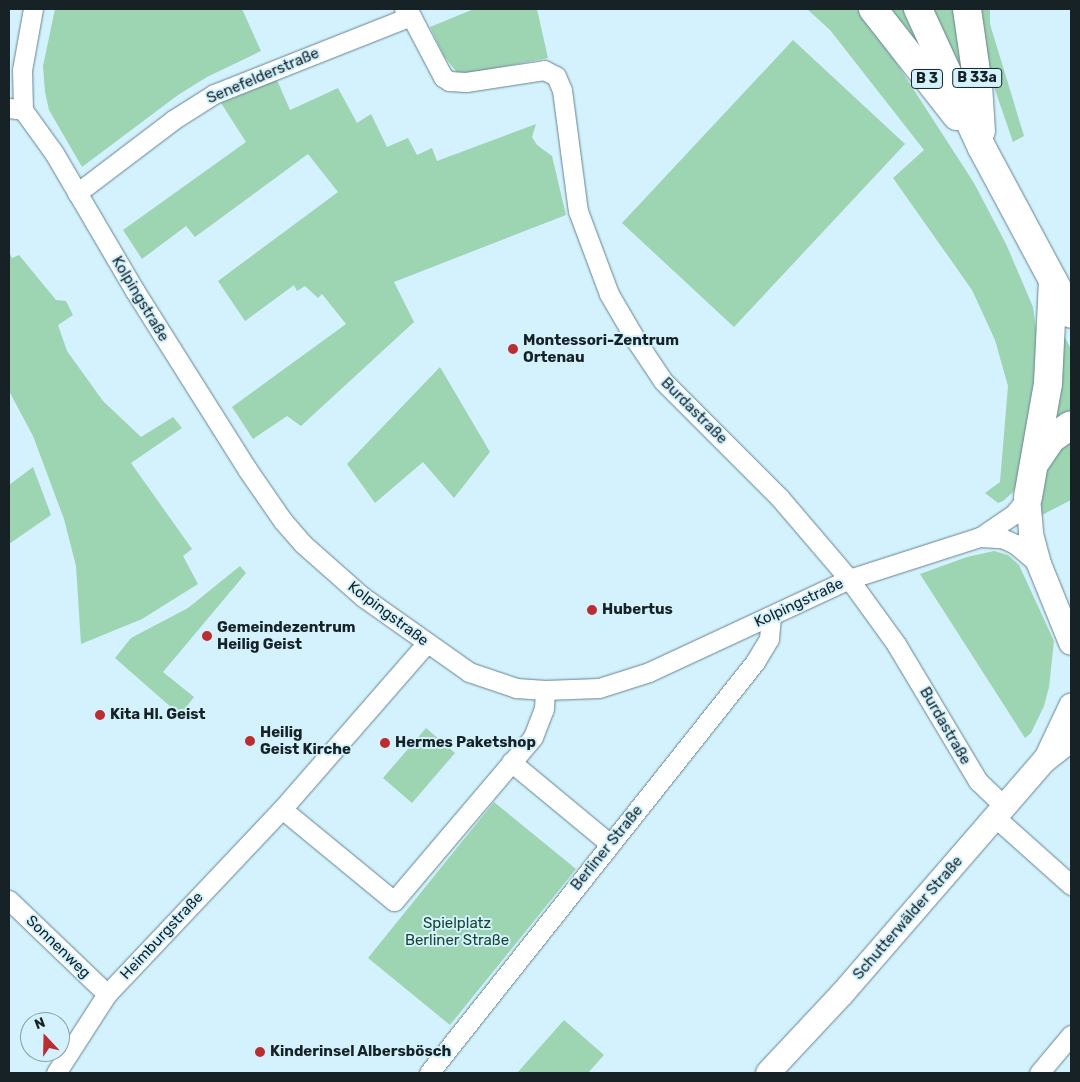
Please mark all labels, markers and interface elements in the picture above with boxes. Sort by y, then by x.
street label: Senefelderstraße [204,44,322,108]
road number: B 33a [952,66,1002,90]
road number: B 3 [911,68,943,90]
street label: Kolpingstraße [108,253,172,345]
place label: Montessori-Zentrum Ortenau [523,331,679,366]
marker: Montessori-Zentrum Ortenau [507,343,519,355]
street label: Burdastraße [657,374,731,448]
street label: Kolpingstraße [752,575,846,631]
street label: Kolpingstraße [344,578,432,650]
place label: Hubertus [602,601,673,619]
marker: Hubertus [586,604,598,616]
place label: Gemeindezentrum Heilig Geist [217,618,355,653]
marker: Gemeindezentrum Heilig Geist [201,630,213,642]
street label: Burdastraße [916,684,974,768]
place label: Kita Hl. Geist [110,706,205,724]
marker: Kita Hl. Geist [94,709,106,721]
place label: Heilig Geist Kirche [260,723,351,758]
place label: Hermes Paketshop [395,734,536,752]
marker: Heilig Geist Kirche [244,735,256,747]
marker: Hermes Paketshop [379,737,391,749]
street label: Berliner Straße [567,802,647,894]
street label: Schutterwälder Straße [849,852,967,984]
street label: Heimburgstraße [117,888,207,984]
street label: Sonnenweg [22,912,94,982]
park label: Spielplatz Berliner Straße [405,914,509,949]
north arrow [20,1012,70,1062]
text: N [32,1014,48,1033]
place label: Kinderinsel Albersbösch [270,1043,452,1061]
marker: Kinderinsel Albersbösch [254,1046,266,1058]

